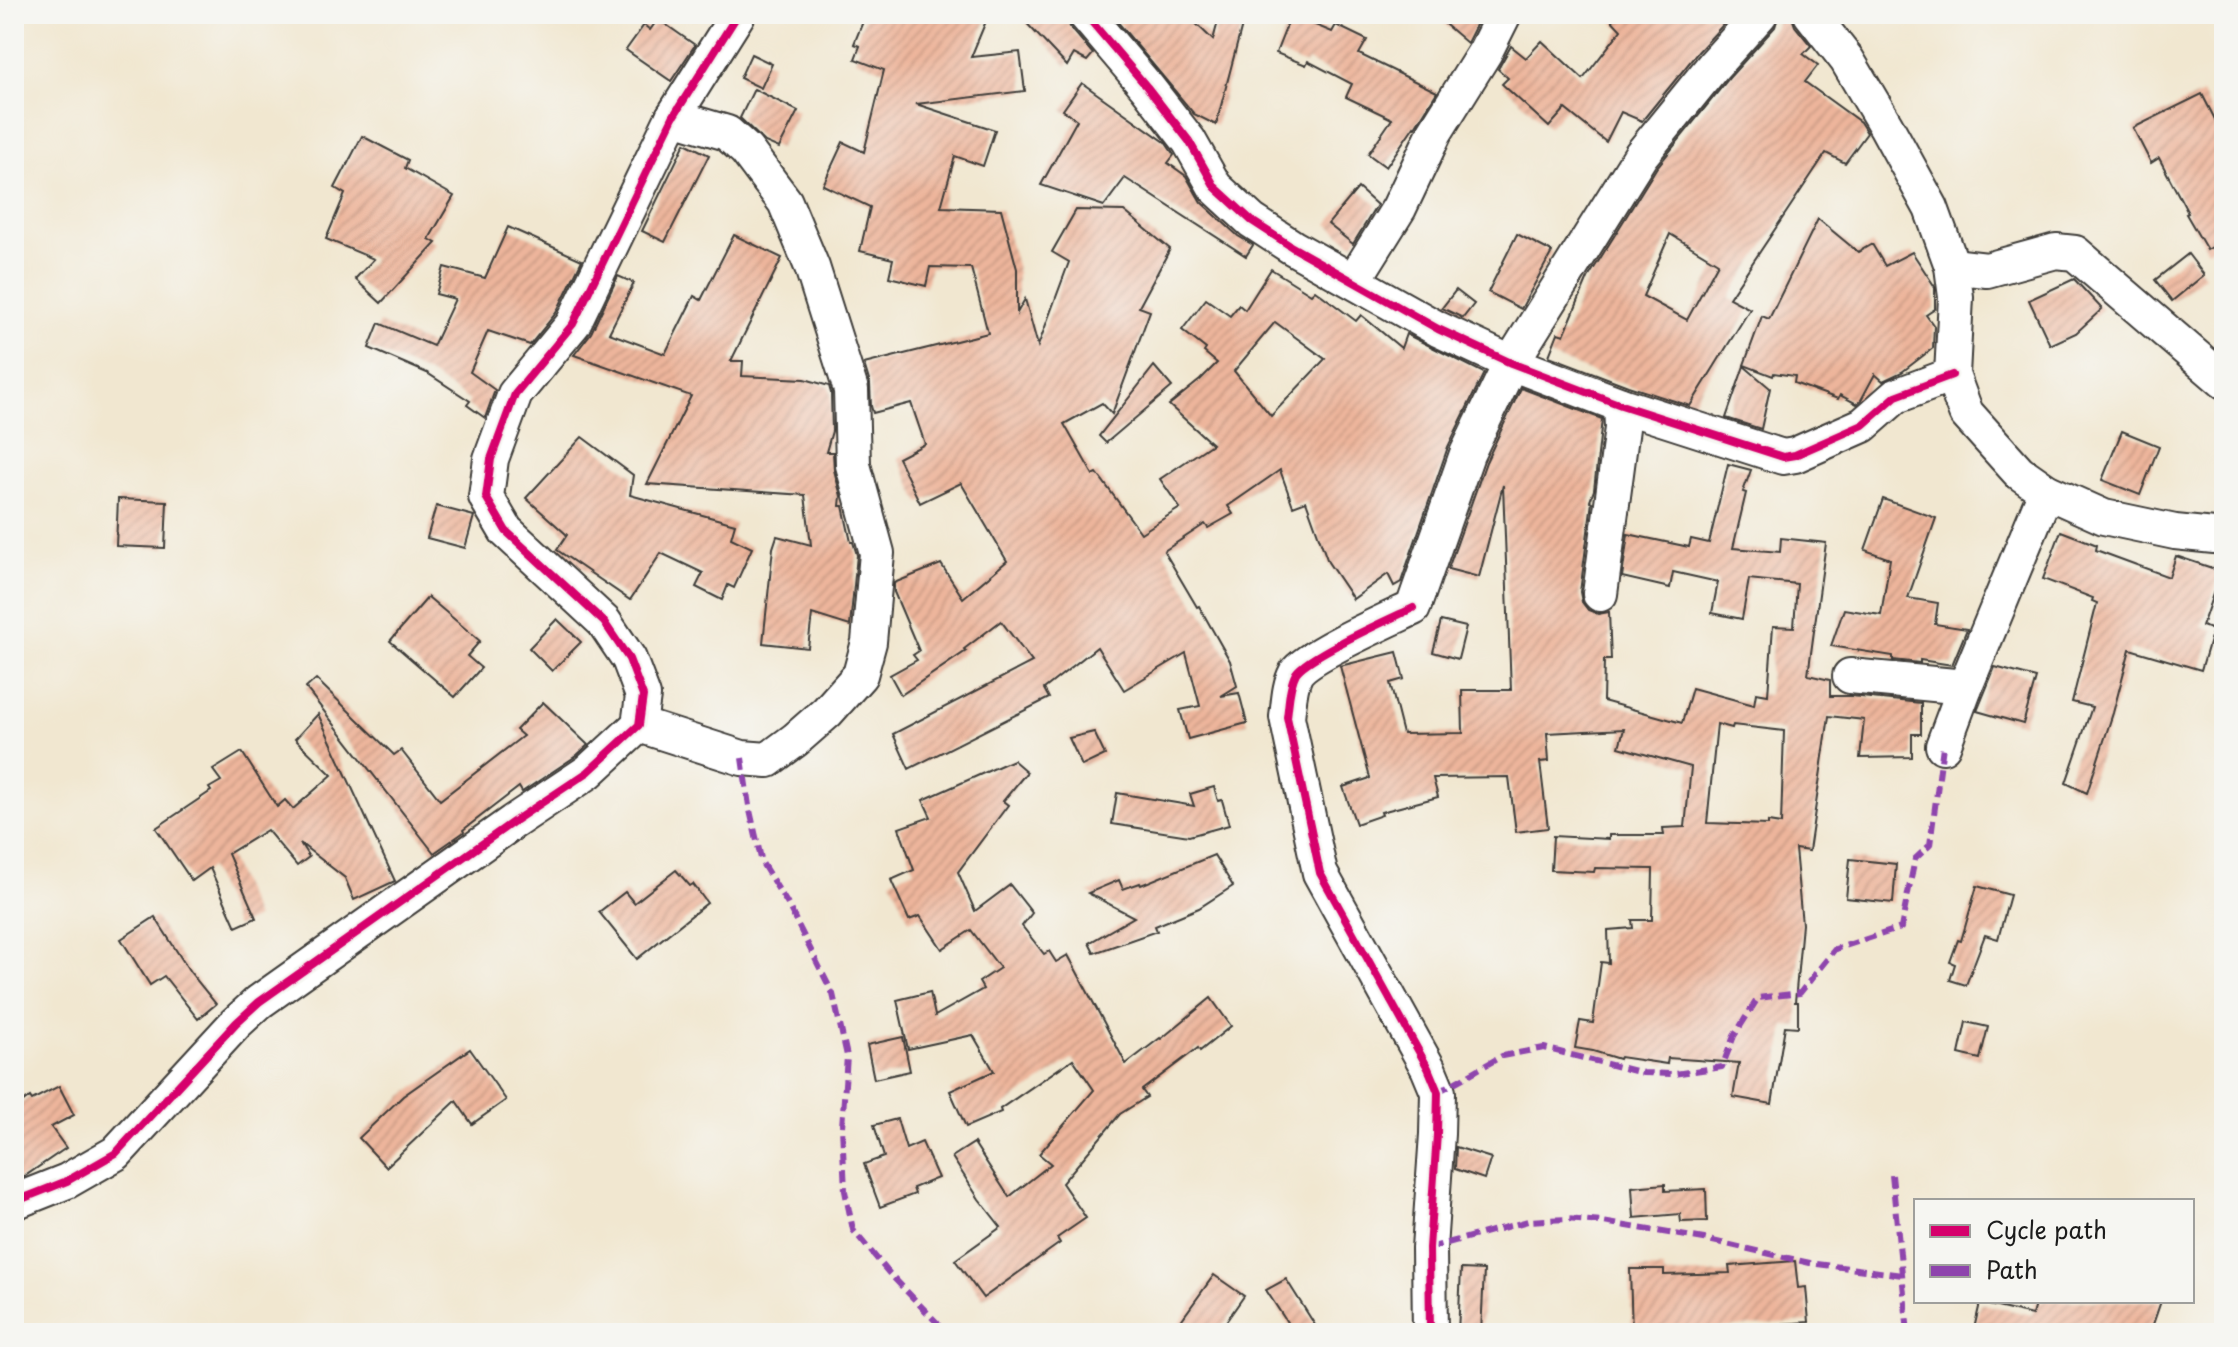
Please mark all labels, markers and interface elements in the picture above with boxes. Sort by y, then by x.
legend [1914,1199,2194,1303]
text: Cycle path [1986,1211,2107,1247]
text: Path [1986,1251,2038,1287]

